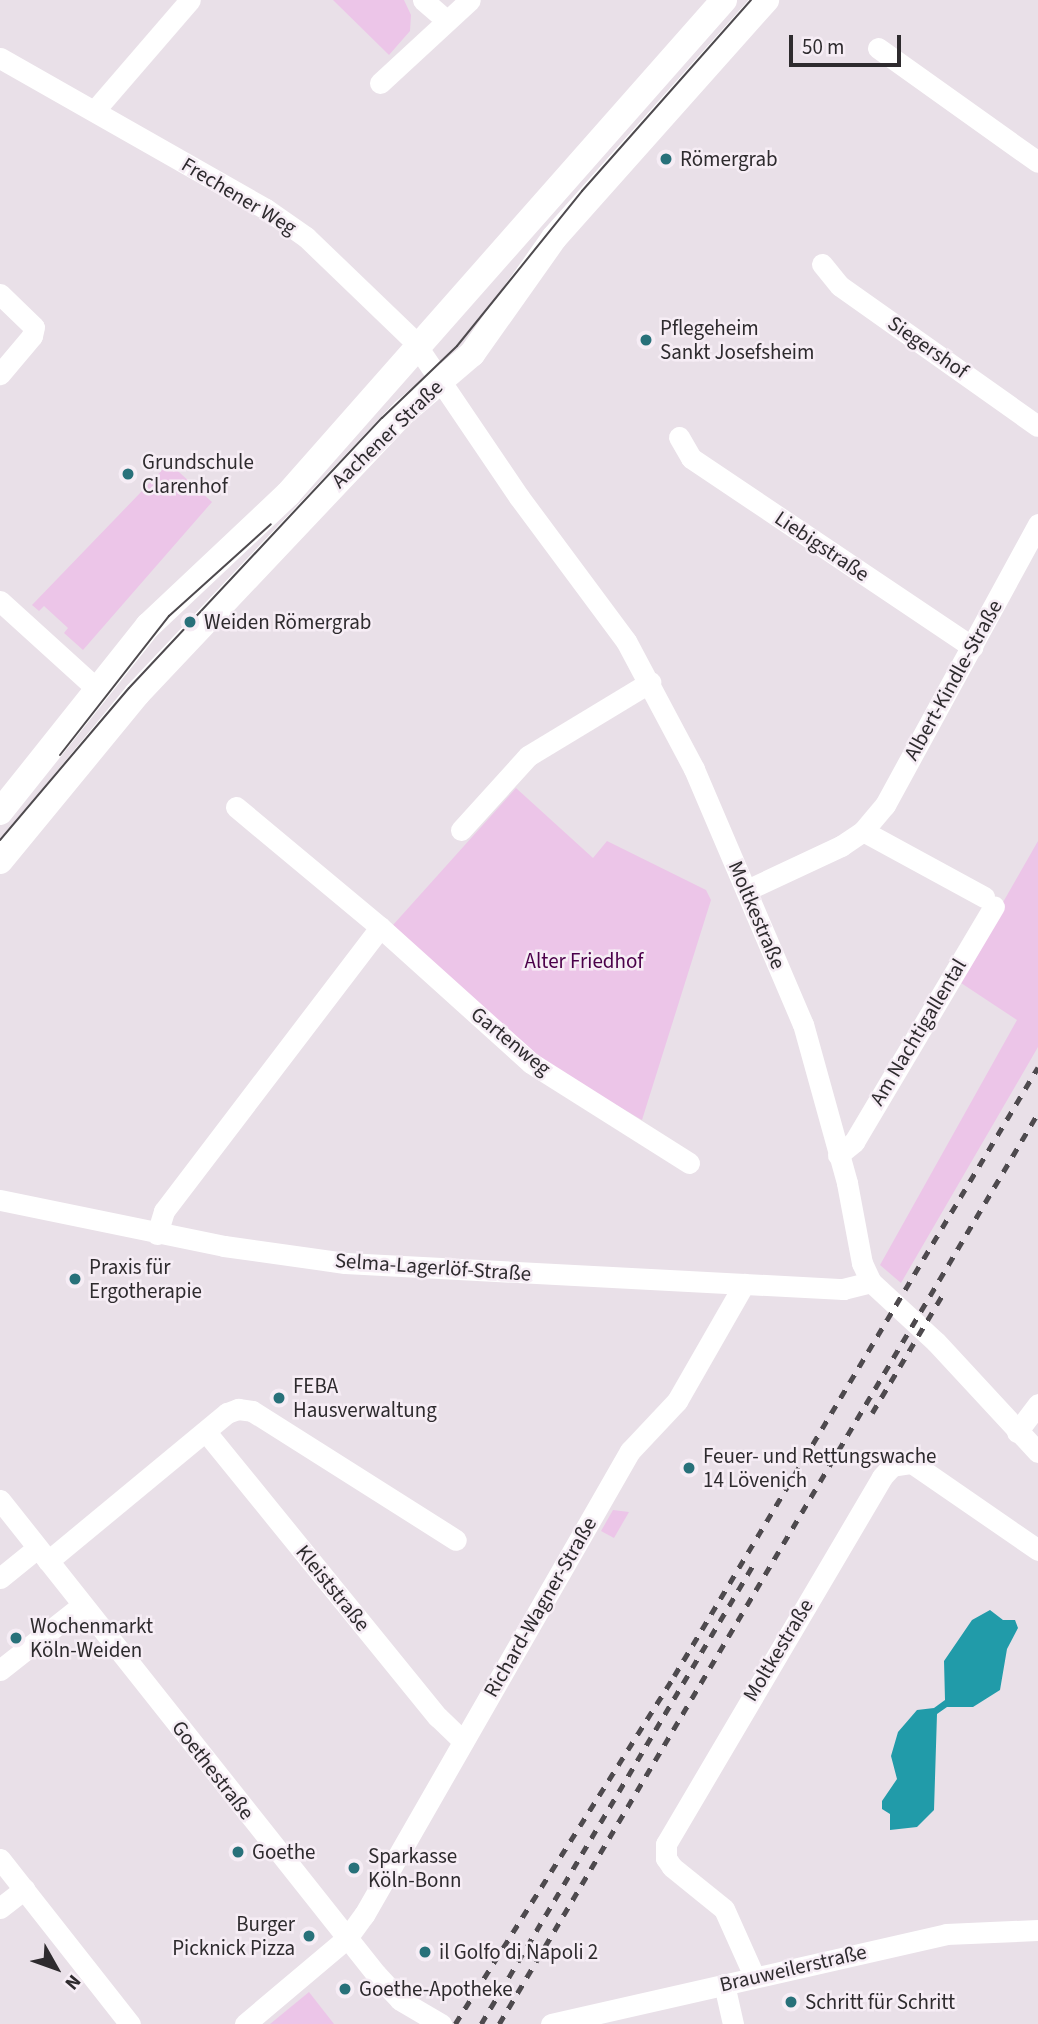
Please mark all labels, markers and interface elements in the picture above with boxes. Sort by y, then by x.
scale bar [793,21,905,65]
text: 50 m [802,32,844,62]
place label: Römergrab [680,146,778,172]
marker: Römergrab [658,151,674,167]
street label: Frechener Weg [177,152,301,240]
street label: Siegershof [883,310,973,384]
place label: Pflegeheim Sankt Josefsheim [660,315,814,365]
marker: Pflegeheim Sankt Josefsheim [638,332,654,348]
street label: Aachener Straße [326,375,448,493]
place label: Grundschule Clarenhof [142,449,254,499]
marker: Grundschule Clarenhof [120,466,136,482]
street label: Liebigstraße [770,505,874,587]
street label: Albert-Kindle-Straße [898,595,1008,765]
place label: Weiden Römergrab [204,609,371,635]
marker: Weiden Römergrab [182,614,198,630]
street label: Moltkestraße [723,857,791,973]
park label: Alter Friedhof [525,948,643,974]
street label: Am Nachtigallental [864,954,972,1110]
street label: Gartenweg [466,1001,556,1081]
street label: Selma-Lagerlöf-Straße [334,1248,532,1286]
place label: Praxis für Ergotherapie [89,1254,202,1304]
marker: Praxis für Ergotherapie [67,1271,83,1287]
place label: FEBA Hausverwaltung [293,1373,437,1423]
marker: FEBA Hausverwaltung [271,1390,287,1406]
place label: Feuer- und Rettungswache 14 Lövenich [703,1443,937,1493]
marker: Feuer- und Rettungswache 14 Lövenich [681,1460,697,1476]
street label: Richard-Wagner-Straße [478,1513,602,1701]
street label: Kleiststraße [291,1540,375,1636]
street label: Moltkestraße [738,1594,818,1706]
place label: Wochenmarkt Köln-Weiden [30,1613,153,1663]
marker: Wochenmarkt Köln-Weiden [8,1630,24,1646]
street label: Goethestraße [166,1715,260,1825]
place label: Goethe [252,1839,315,1865]
place label: Sparkasse Köln-Bonn [368,1843,461,1893]
marker: Goethe [230,1844,246,1860]
marker: Sparkasse Köln-Bonn [346,1860,362,1876]
place label: Burger Picknick Pizza [172,1911,295,1961]
marker: Burger Picknick Pizza [301,1928,317,1944]
north arrow [21,1933,91,2003]
place label: il Golfo di Napoli 2 [439,1939,598,1965]
street label: Brauweilerstraße [717,1939,869,1997]
marker: il Golfo di Napoli 2 [417,1944,433,1960]
text: N [58,1968,87,1995]
place label: Goethe-Apotheke [359,1976,513,2002]
marker: Goethe-Apotheke [337,1981,353,1997]
place label: Schritt für Schritt [805,1989,955,2015]
marker: Schritt für Schritt [783,1994,799,2010]

